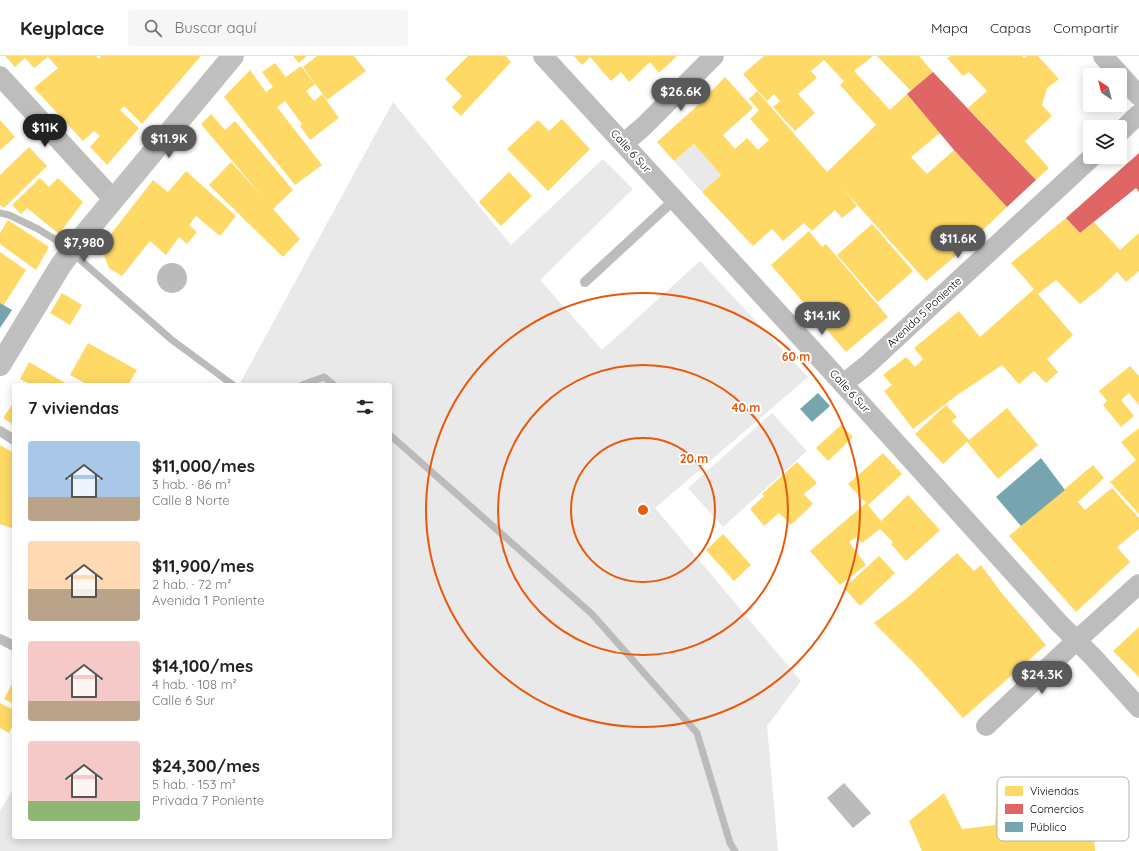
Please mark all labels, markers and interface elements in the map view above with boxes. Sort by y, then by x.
search box [128,10,408,46]
text: Keyplace [20,16,104,40]
icon: search [142,17,164,39]
text: Buscar aquí [174,18,256,37]
text: Mapa [931,19,968,37]
text: Capas [990,19,1031,37]
text: Compartir [1053,19,1119,37]
north arrow [1083,68,1127,112]
map controls [1083,68,1127,164]
pin: $26.6K [648,78,714,112]
text: $26.6K [660,83,702,99]
pin: $11K [21,114,69,148]
text: $11K [32,119,58,135]
button: layers [1083,120,1127,164]
pin: $11.9K [136,125,202,159]
street label: Calle 6 Sur [608,126,655,176]
text: $11.9K [150,130,188,146]
pin: $11.6K [925,225,991,259]
pin: $7,980 [51,229,117,263]
text: $11.6K [940,230,976,246]
text: $7,980 [64,234,104,250]
street label: Avenida 5 Poniente [884,274,964,350]
pin: $14.1K [789,302,855,336]
text: $14.1K [804,307,840,323]
text: 60 m [782,349,810,364]
street label: Calle 6 Sur [827,366,874,416]
icon: filters [354,396,376,418]
text: 7 viviendas [28,397,119,418]
text: 40 m [732,400,760,415]
text: 20 m [680,451,708,466]
text: $11,000/mes [152,455,255,476]
icon: home [60,457,108,505]
text: 3 hab. · 86 m² [152,476,231,492]
text: Calle 8 Norte [152,492,230,508]
centre of rings [636,503,650,517]
text: $11,900/mes [152,555,254,576]
icon: home [60,557,108,605]
text: 2 hab. · 72 m² [152,576,231,592]
text: Avenida 1 Poniente [152,592,264,608]
text: $14,100/mes [152,655,253,676]
icon: home [60,657,108,705]
pin: $24.3K [1009,661,1075,695]
text: $24.3K [1021,666,1063,682]
text: 4 hab. · 108 m² [152,676,237,692]
text: Calle 6 Sur [152,692,215,708]
text: $24,300/mes [152,755,260,776]
icon: home [60,757,108,805]
text: 5 hab. · 153 m² [152,776,236,792]
legend [997,777,1129,841]
text: Viviendas [1030,784,1079,798]
text: Privada 7 Poniente [152,792,264,808]
text: Comercios [1030,802,1084,816]
text: Público [1030,820,1067,834]

